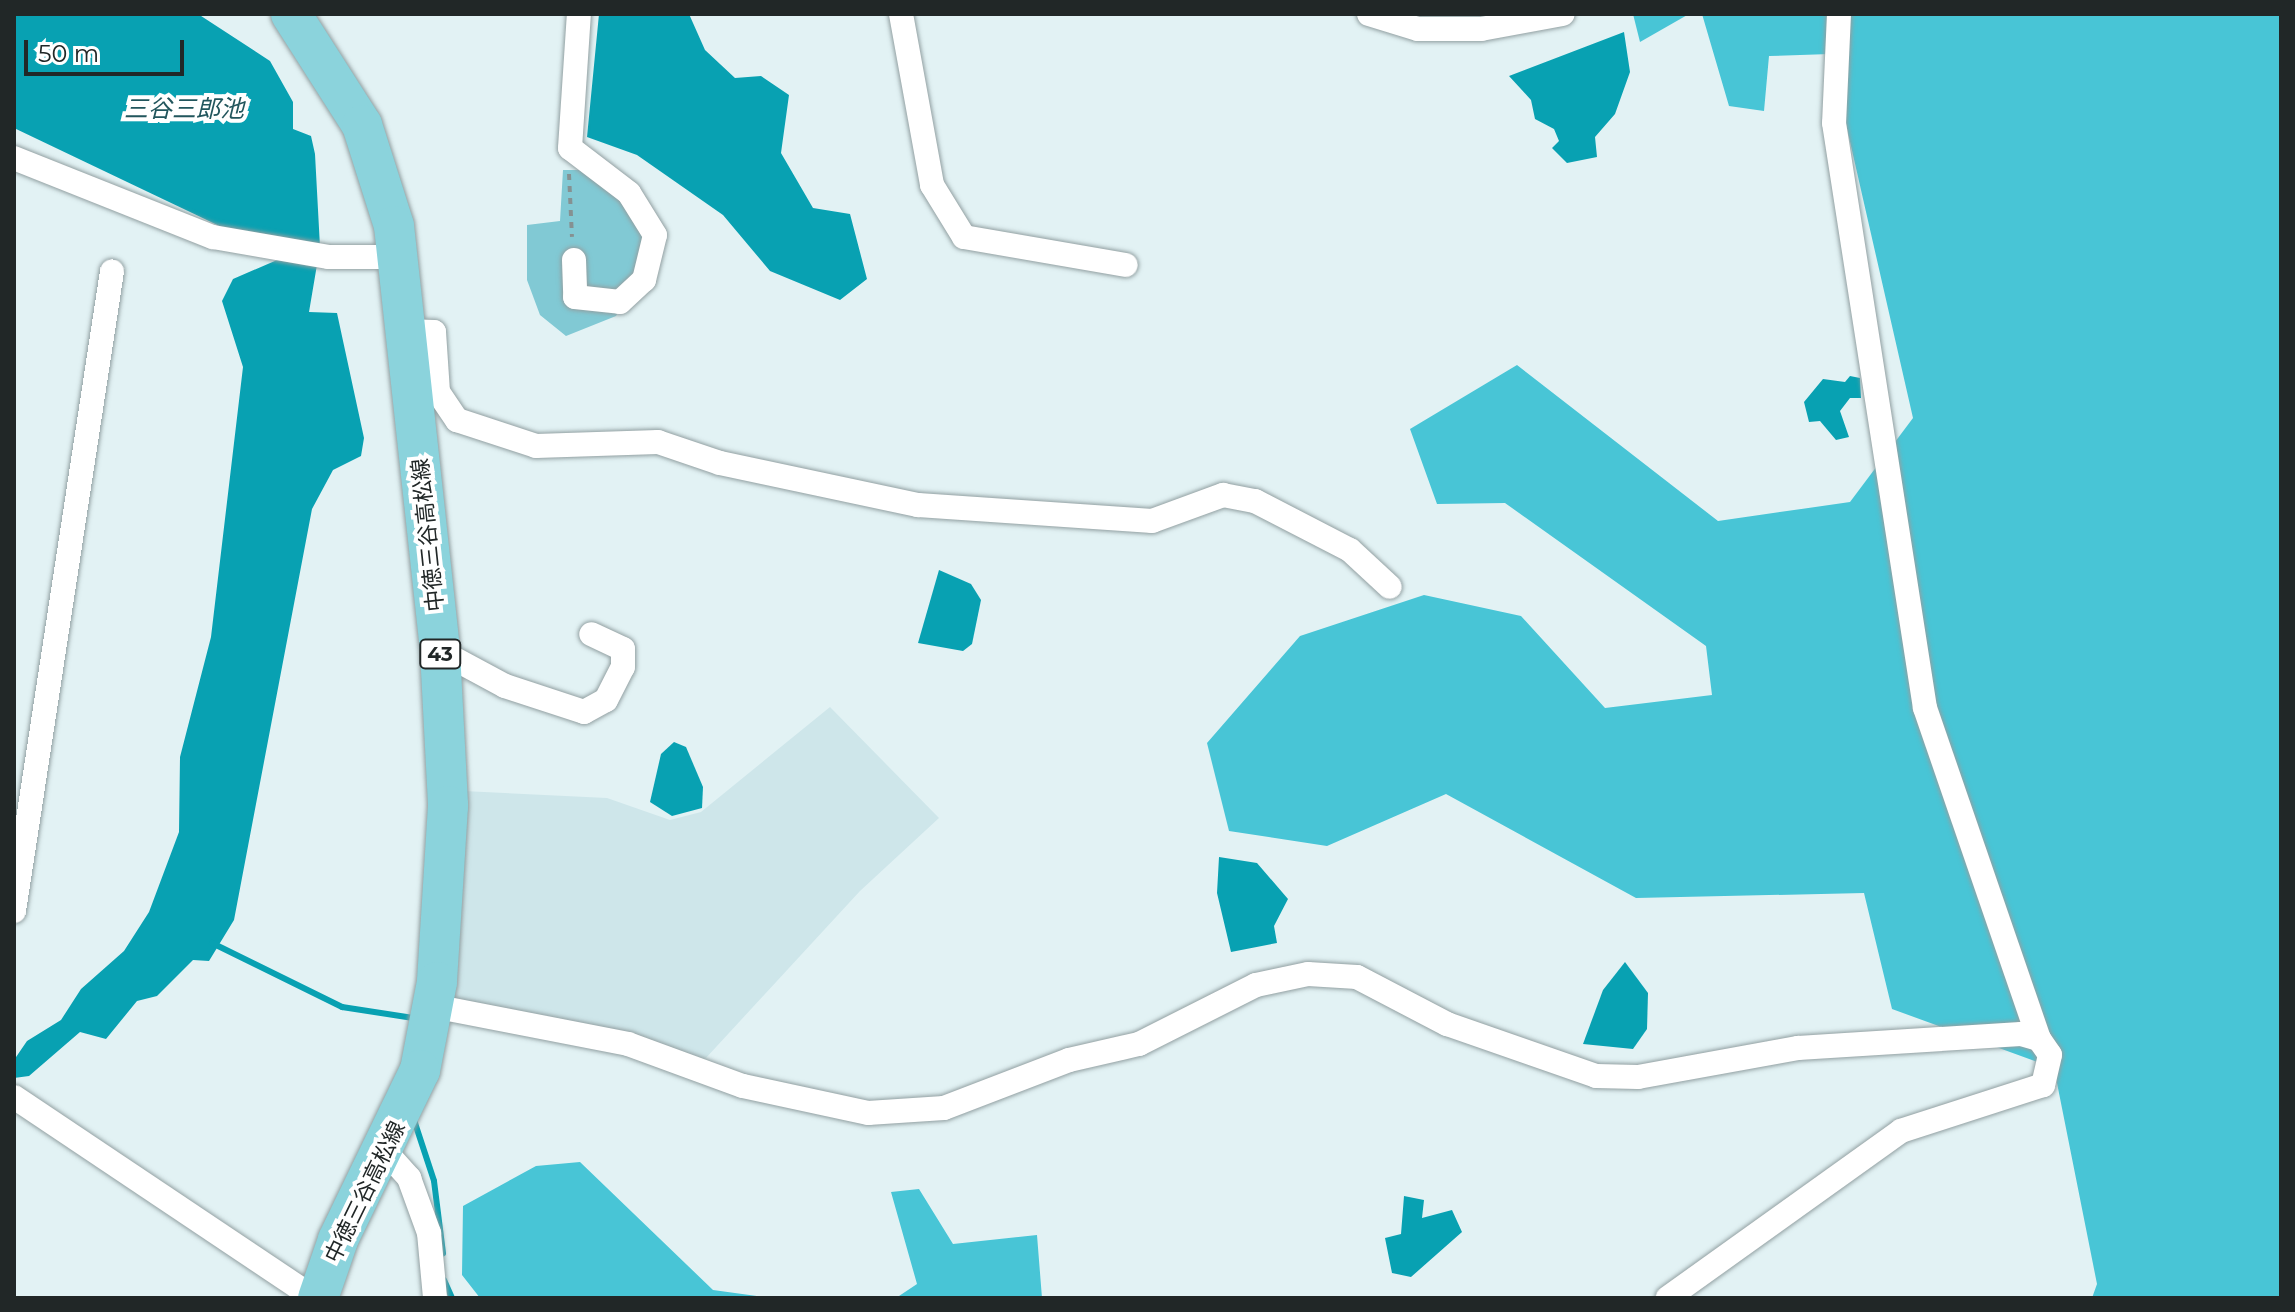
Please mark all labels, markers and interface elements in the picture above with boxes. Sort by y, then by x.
scale bar [28,24,188,74]
text: 50 m [38,39,99,68]
water label: 三谷三郎池 [124,95,244,123]
street label: 中徳三谷高松線 [407,457,449,613]
road number: 43 [418,638,462,670]
street label: 中徳三谷高松線 [319,1117,411,1267]

